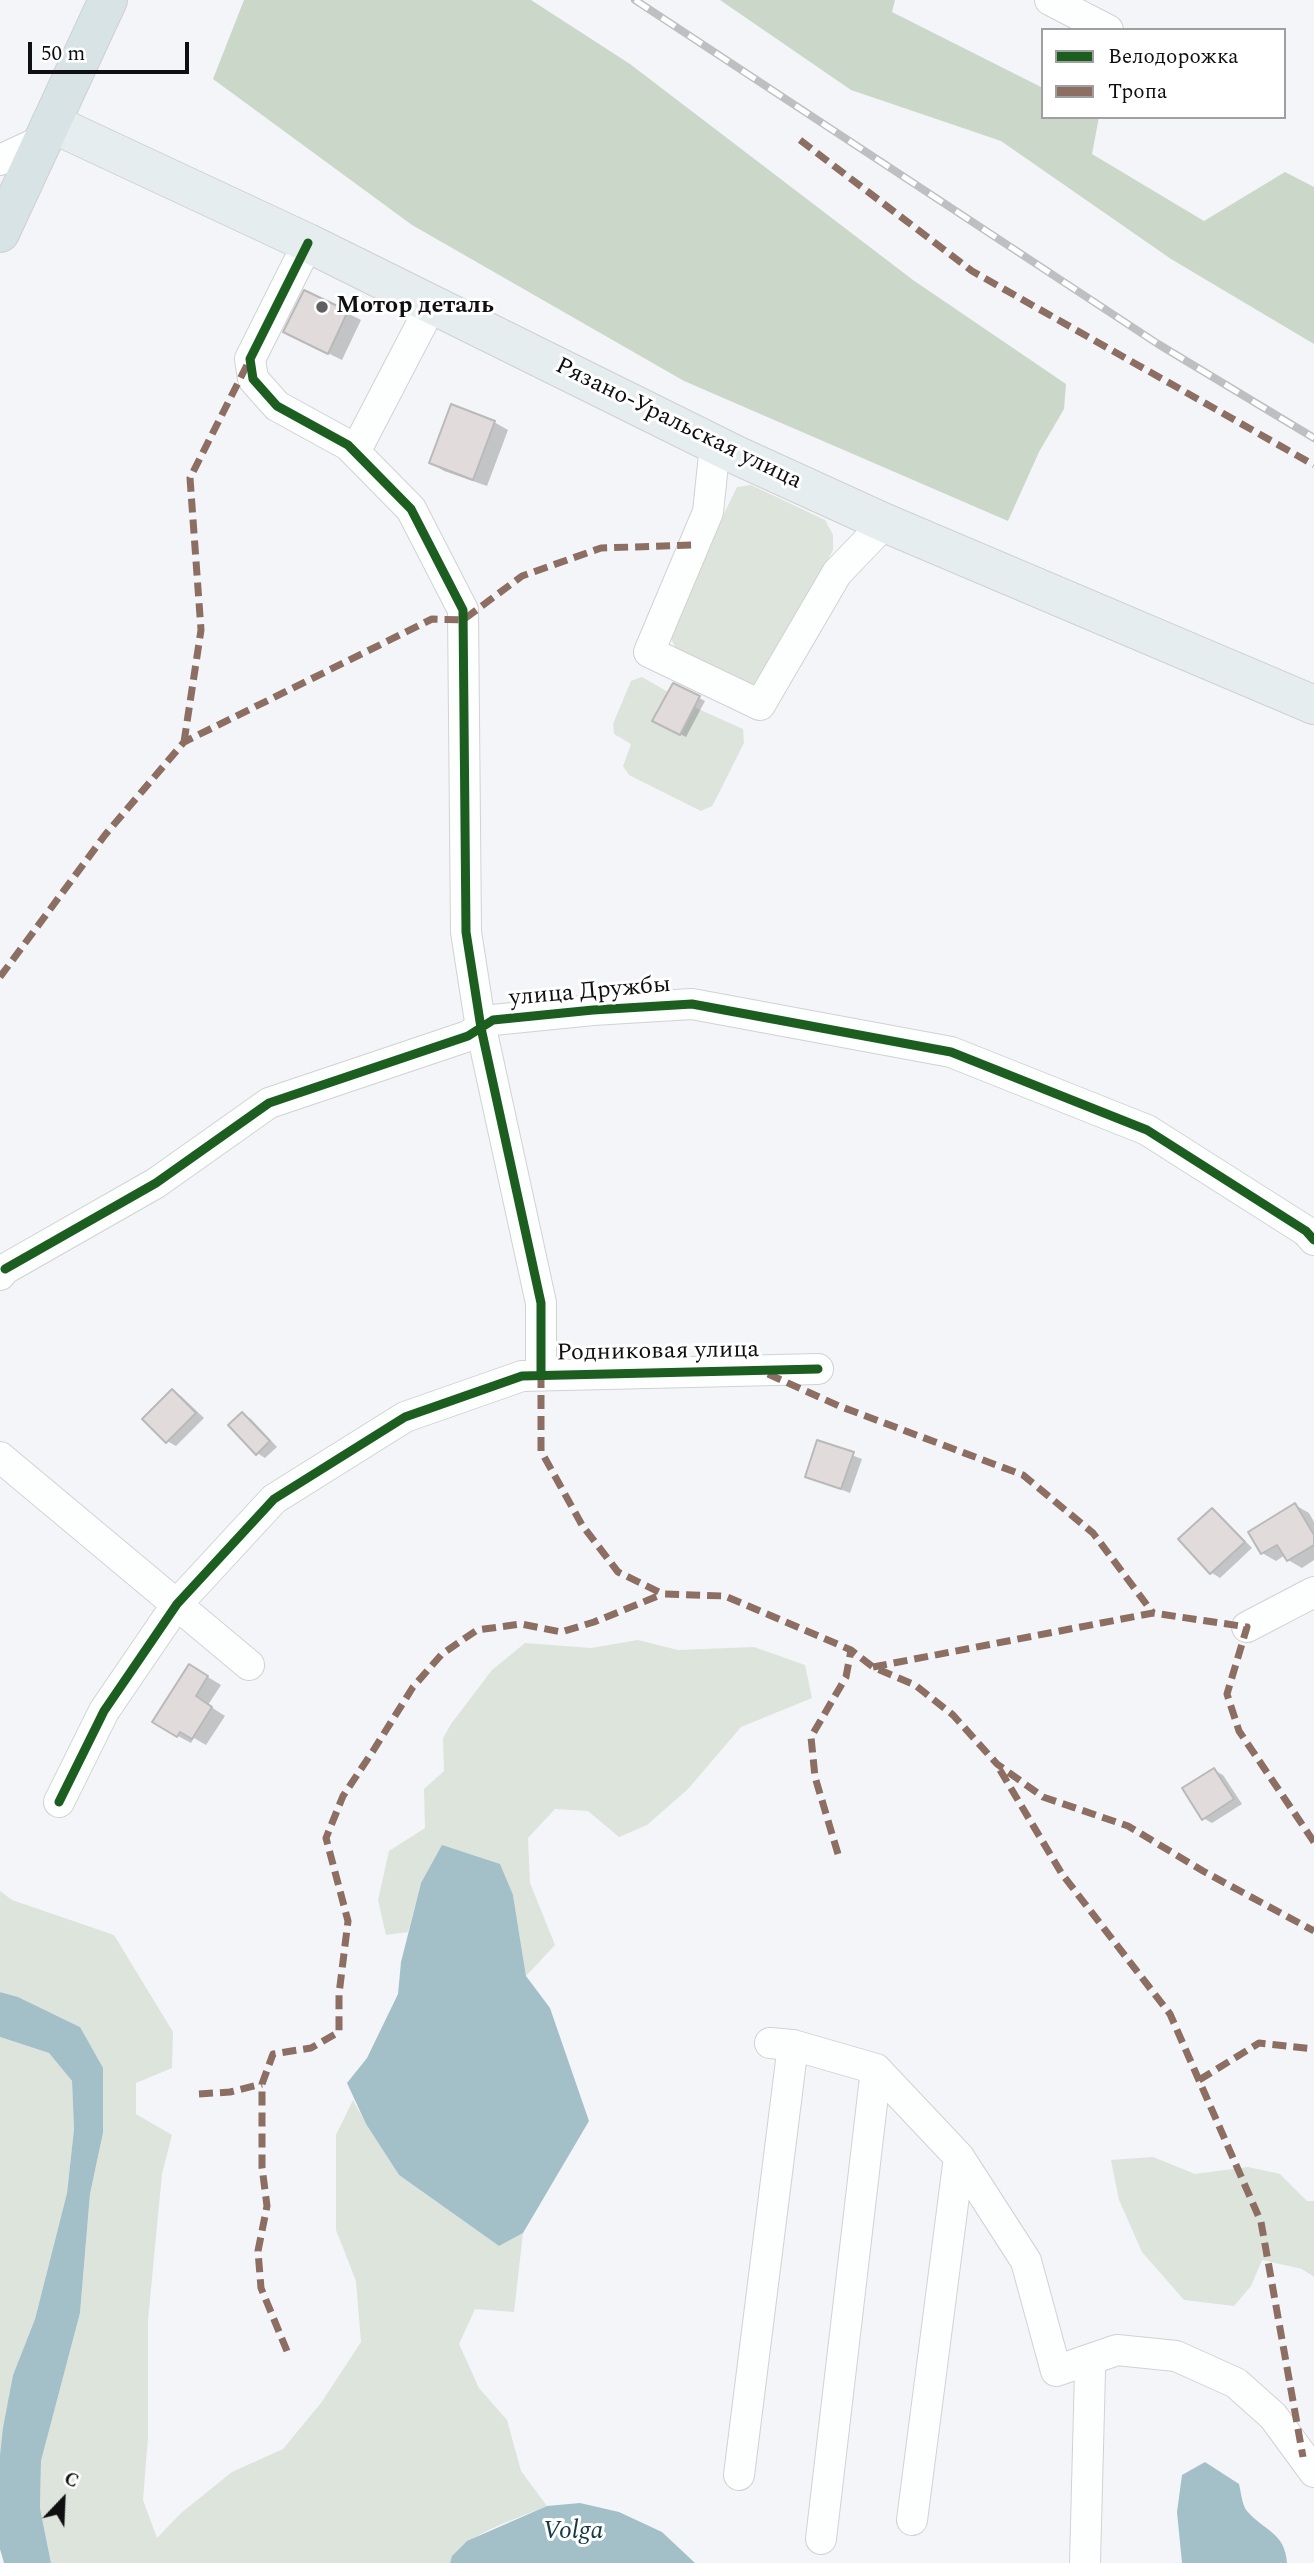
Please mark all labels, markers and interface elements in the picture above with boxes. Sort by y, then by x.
scale bar [32,28,192,72]
legend [1041,28,1286,119]
text: 50 m [41,38,85,70]
text: Велодорожка [1108,41,1239,73]
text: Тропа [1108,76,1167,108]
place label: Мотор деталь [336,293,494,321]
marker: Мотор деталь [314,299,330,315]
street label: Рязано-Уральская улица [550,353,806,497]
street label: улица Дружбы [508,972,672,1014]
street label: Родниковая улица [557,1337,759,1369]
text: С [60,2464,83,2496]
north arrow [28,2465,98,2535]
water label: Volga [543,2517,603,2549]

